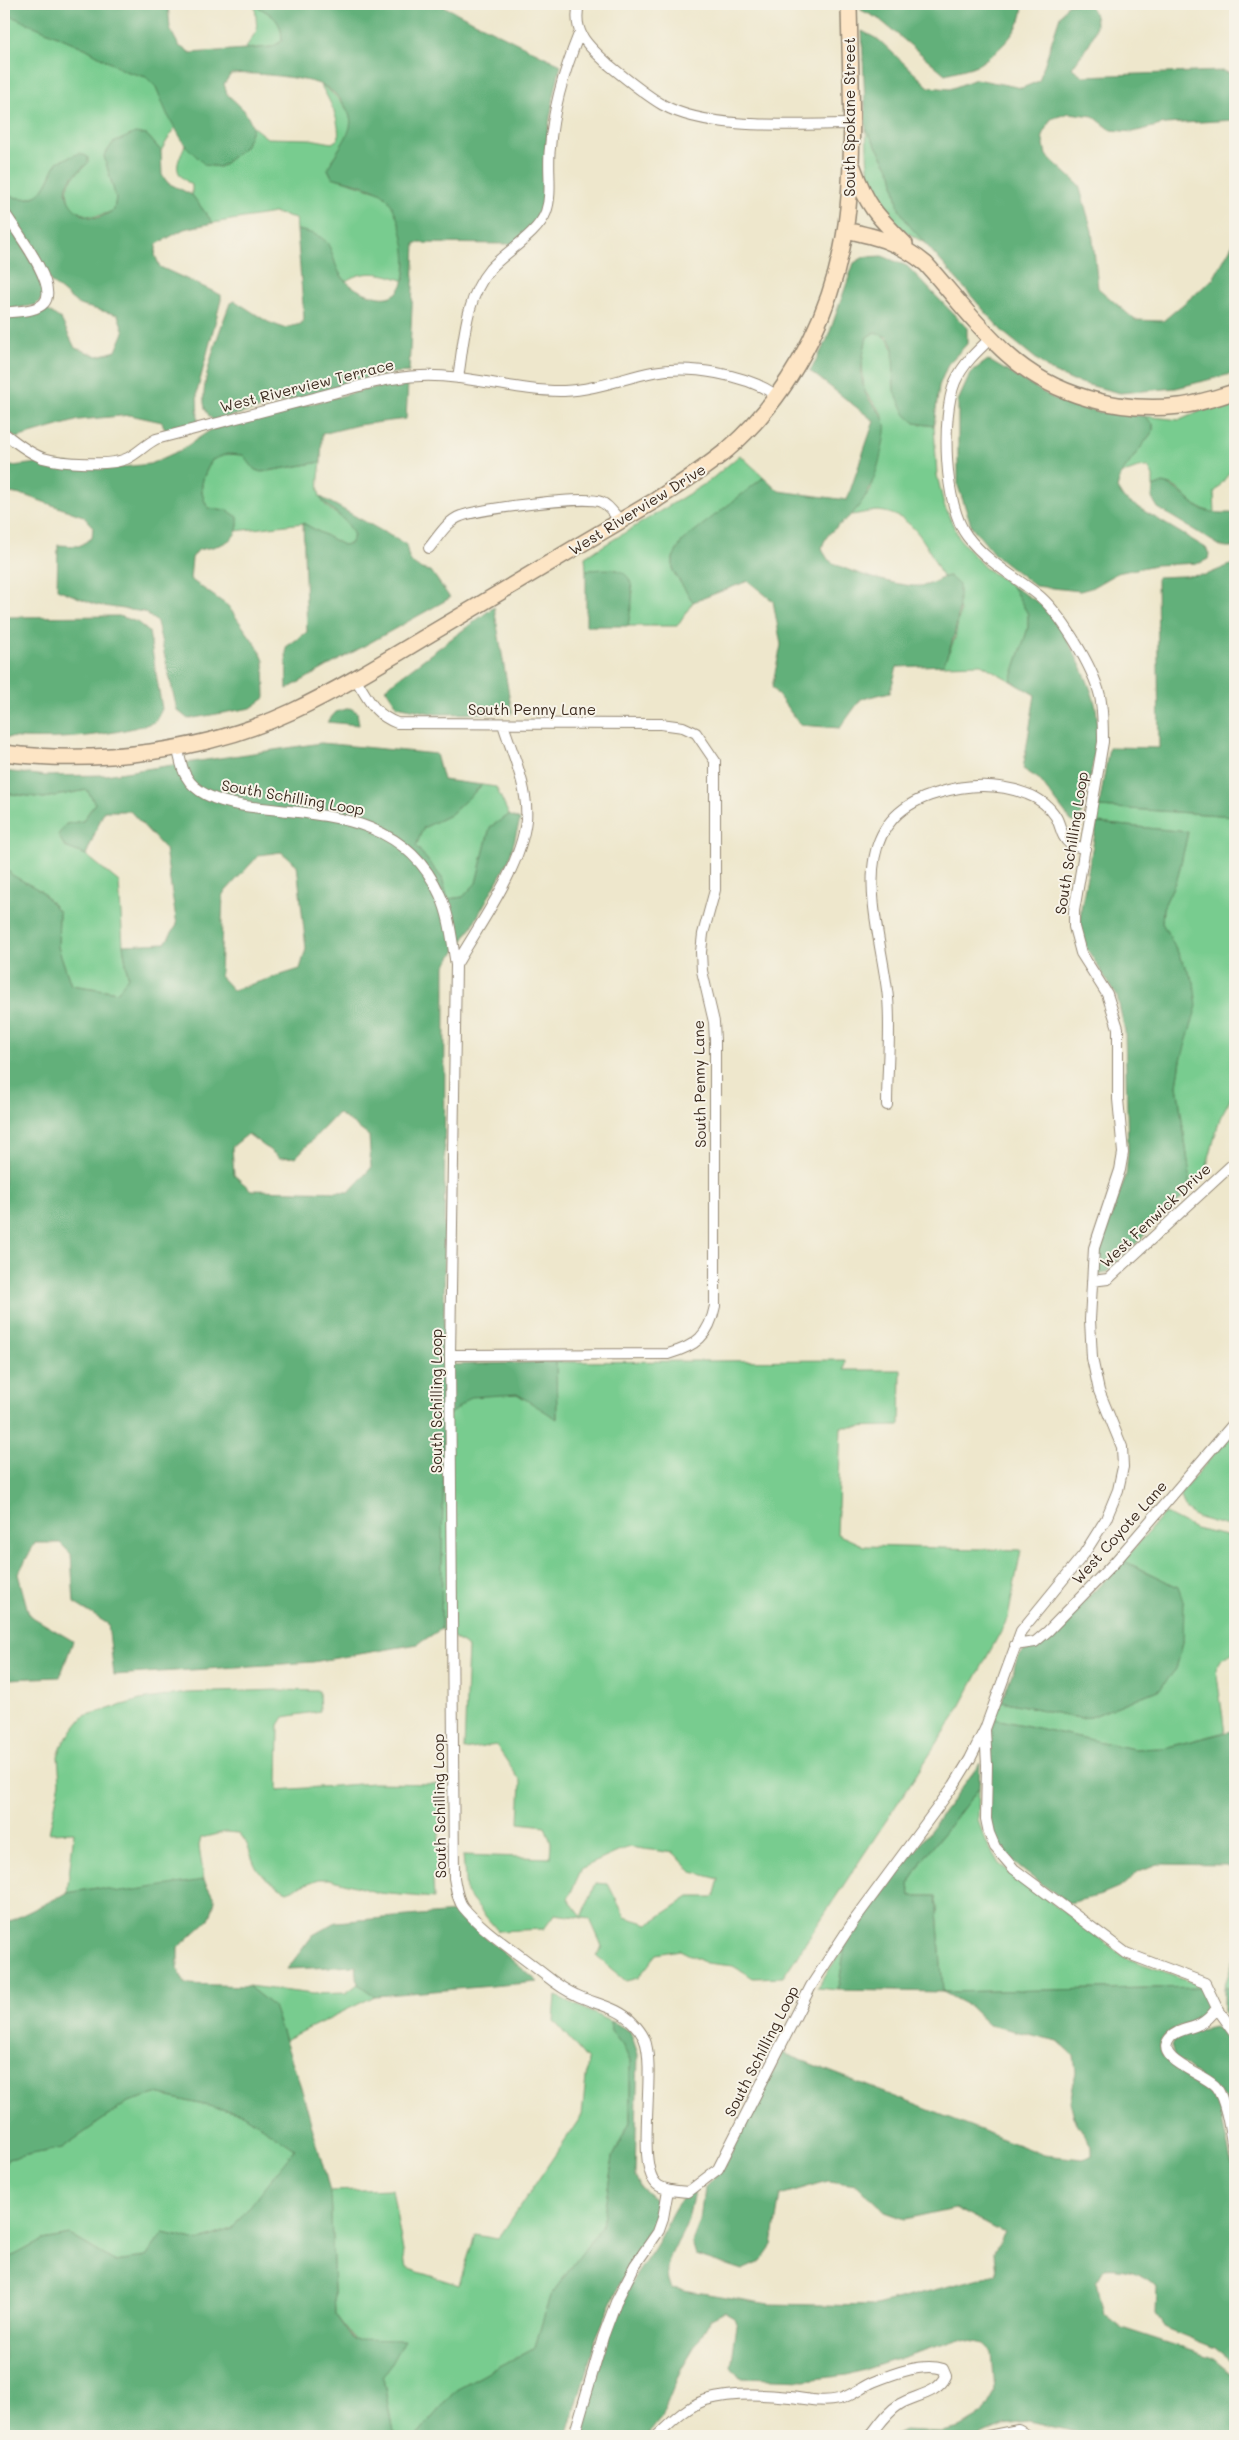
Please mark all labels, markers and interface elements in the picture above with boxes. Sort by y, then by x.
street label: South Spokane Street [839,37,859,197]
street label: West Riverview Terrace [218,354,396,416]
street label: West Riverview Drive [565,459,709,559]
street label: South Penny Lane [468,699,596,719]
street label: South Schilling Loop [1050,770,1092,916]
street label: South Schilling Loop [220,775,366,819]
street label: South Penny Lane [688,1020,710,1148]
street label: West Fenwick Drive [1095,1158,1215,1272]
street label: South Schilling Loop [426,1329,446,1473]
street label: West Coyote Lane [1067,1476,1171,1588]
street label: South Schilling Loop [428,1734,450,1878]
street label: South Schilling Loop [719,1982,803,2120]

